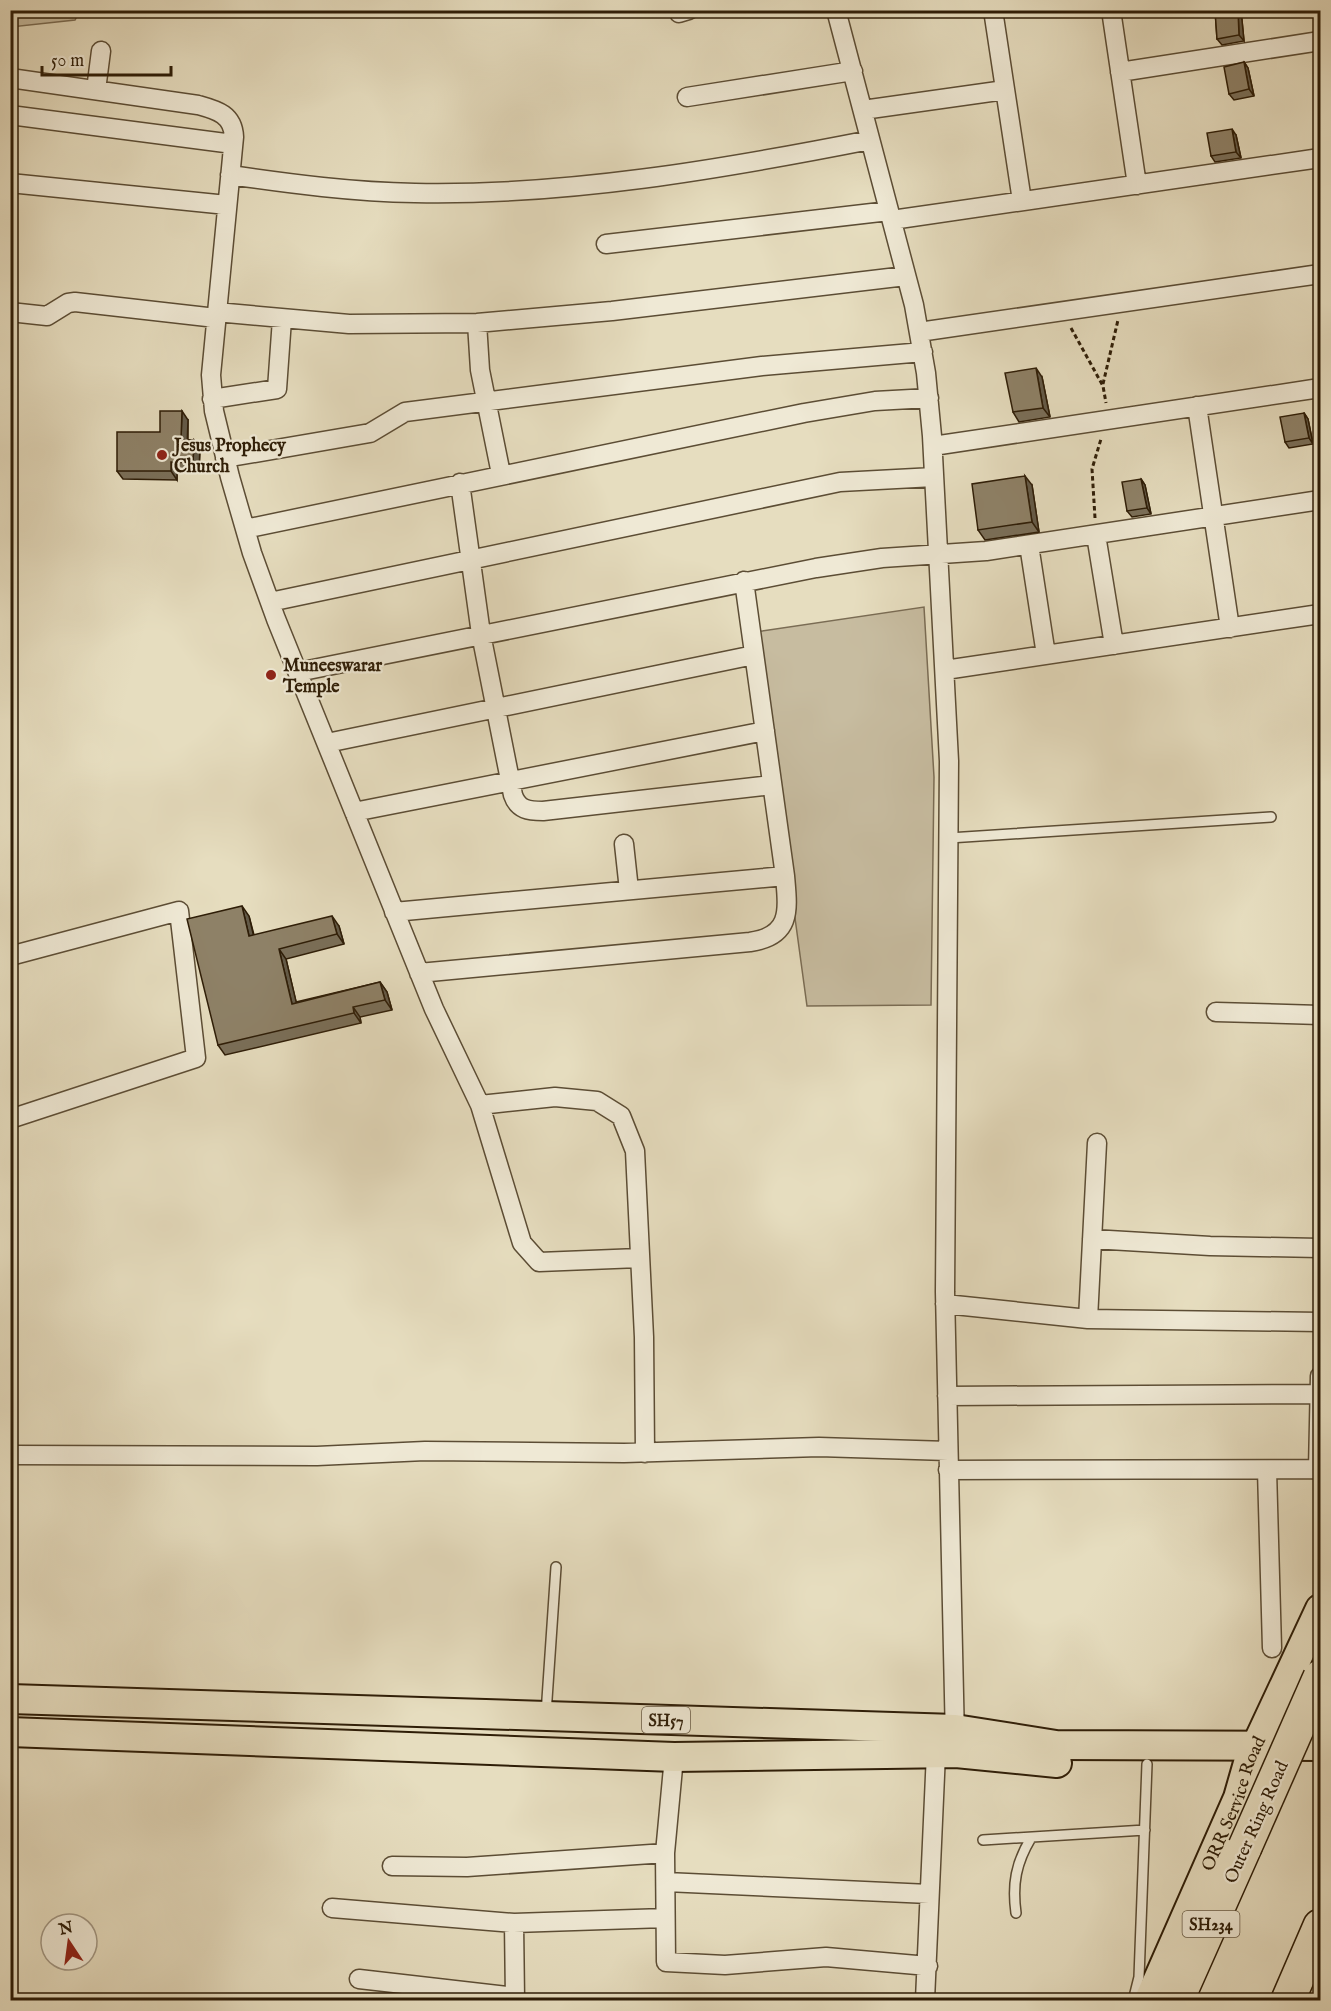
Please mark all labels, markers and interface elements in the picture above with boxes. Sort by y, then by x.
scale bar [42,39,171,77]
text: 50 m [51,50,84,73]
place label: Jesus Prophecy Church [172,435,287,479]
marker: Jesus Prophecy Church [155,448,169,462]
place label: Muneeswarar Temple [282,655,382,699]
marker: Muneeswarar Temple [264,668,278,682]
road number: SH57 [642,1707,690,1733]
street label: ORR Service Road [1197,1733,1272,1875]
street label: Outer Ring Road [1220,1757,1295,1887]
road number: SH234 [1182,1911,1240,1937]
north arrow [39,1912,99,1972]
text: N [56,1918,75,1941]

